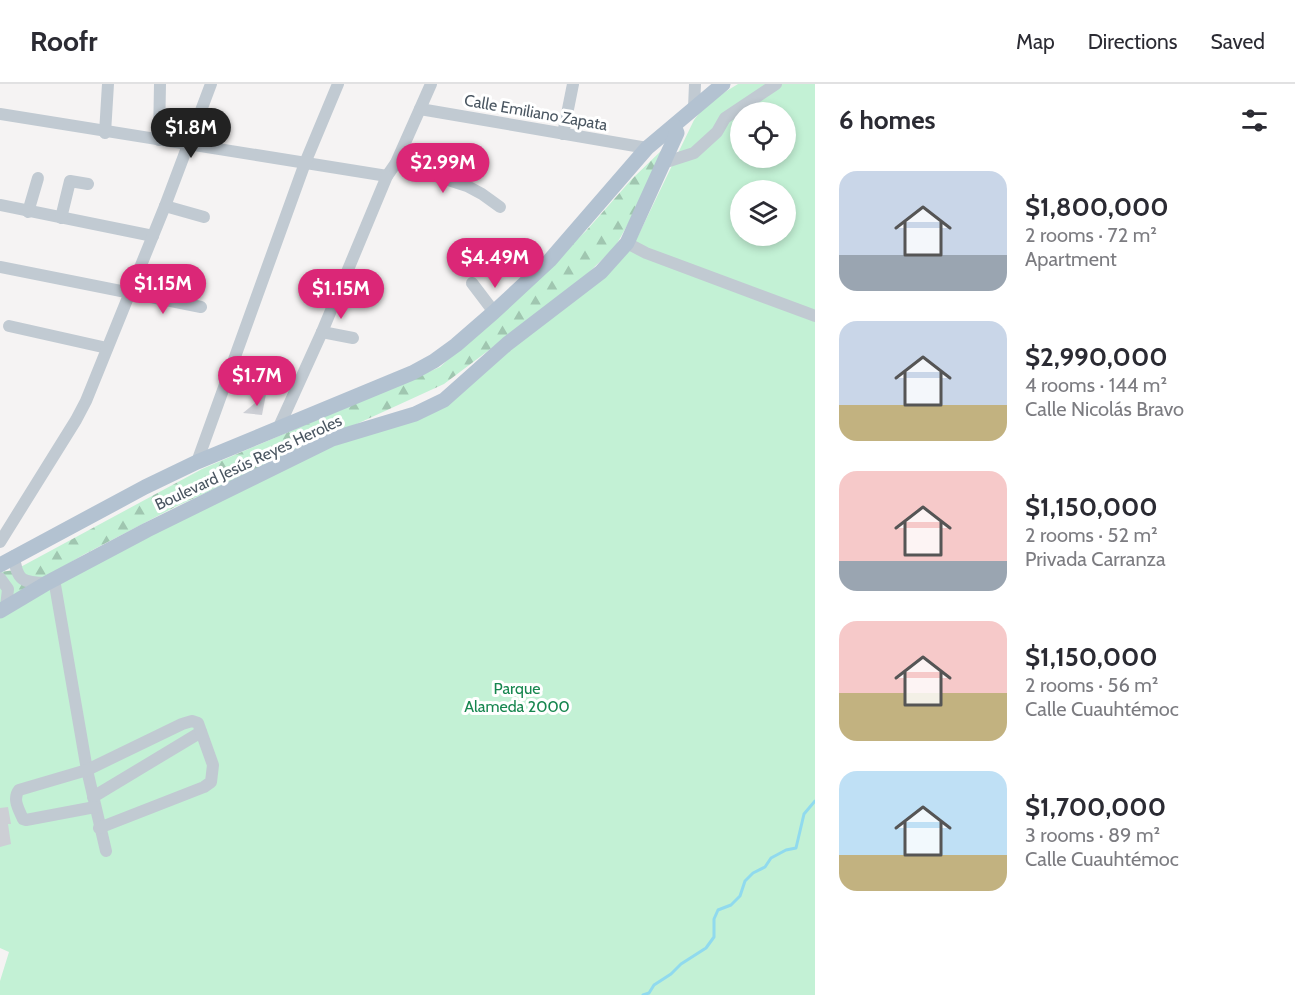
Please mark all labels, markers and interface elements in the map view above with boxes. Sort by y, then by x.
text: Roofr [30,24,98,58]
text: Map [1016,29,1055,54]
text: Directions [1088,29,1177,54]
text: Saved [1210,29,1265,54]
street label: Calle Emiliano Zapata [463,91,609,134]
map controls [730,102,796,246]
button: locate [730,102,796,168]
text: 6 homes [839,104,936,136]
icon: filters [1238,104,1271,137]
pin: $1.8M [149,108,233,159]
text: $1.8M [165,115,217,139]
pin: $2.99M [394,143,492,194]
text: $2.99M [410,150,476,174]
button: layers [730,180,796,246]
text: $1,800,000 [1025,191,1169,223]
icon: home [887,195,959,267]
text: 2 rooms · 72 m² [1025,223,1157,247]
pin: $4.49M [446,238,544,289]
text: $4.49M [461,245,529,269]
text: Apartment [1025,247,1117,271]
pin: $1.15M [114,264,212,315]
pin: $1.15M [292,269,390,320]
text: $1.15M [134,271,192,295]
text: $1.15M [312,276,370,300]
text: $2,990,000 [1025,341,1168,373]
icon: home [887,345,959,417]
pin: $1.7M [215,356,299,407]
text: $1.7M [232,363,282,387]
text: 4 rooms · 144 m² [1025,373,1167,397]
text: Calle Nicolás Bravo [1025,397,1184,421]
street label: Boulevard Jesús Reyes Heroles [152,411,345,514]
text: $1,150,000 [1025,491,1158,523]
icon: home [887,495,959,567]
text: 2 rooms · 52 m² [1025,523,1158,547]
text: Privada Carranza [1025,547,1166,571]
text: $1,150,000 [1025,641,1158,673]
icon: home [887,645,959,717]
text: 2 rooms · 56 m² [1025,673,1158,697]
park label: Parque Alameda 2000 [464,679,570,716]
text: Calle Cuauhtémoc [1025,697,1179,721]
text: $1,700,000 [1025,791,1166,823]
icon: home [887,795,959,867]
text: 3 rooms · 89 m² [1025,823,1160,847]
text: Calle Cuauhtémoc [1025,847,1179,871]

